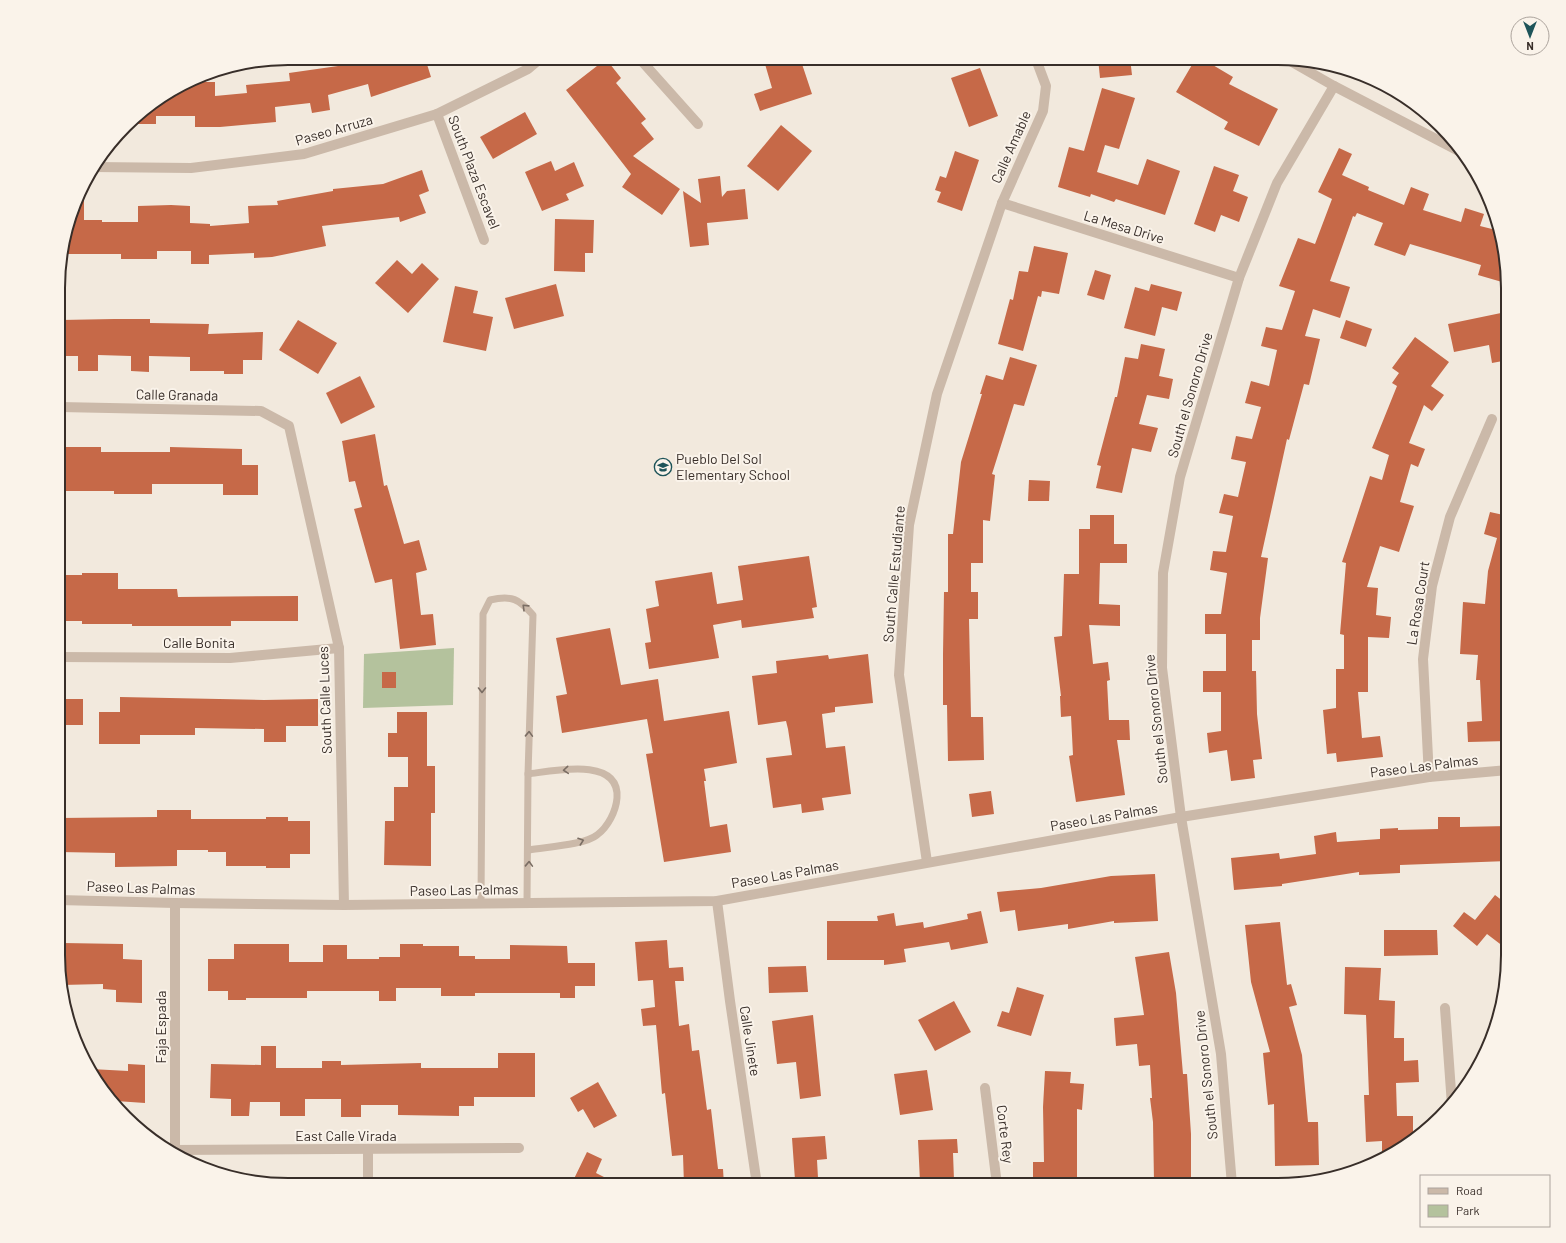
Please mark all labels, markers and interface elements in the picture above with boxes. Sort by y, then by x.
north arrow [1510,16,1550,56]
text: N [1526,40,1534,53]
street label: Calle Amable [987,108,1034,186]
street label: Paseo Arruza [293,110,374,149]
street label: South Plaza Escavel [445,113,504,231]
street label: La Mesa Drive [1082,206,1166,247]
street label: South el Sonoro Drive [1163,330,1216,460]
street label: Calle Granada [136,385,218,404]
place label: Pueblo Del Sol Elementary School [676,450,790,483]
school or university icon: Pueblo Del Sol Elementary School [653,457,673,477]
street label: South Calle Estudiante [879,505,908,643]
street label: La Rosa Court [1402,560,1433,646]
one-way arrow [522,604,530,612]
street label: Calle Bonita [163,634,235,651]
street label: South Calle Luces [314,646,335,754]
street label: South el Sonoro Drive [1140,654,1171,784]
one-way arrow [478,687,486,693]
one-way arrow [525,731,533,737]
street label: Paseo Las Palmas [1369,750,1479,781]
one-way arrow [563,766,569,775]
street label: Paseo Las Palmas [1049,799,1159,834]
one-way arrow [577,837,584,846]
street label: Paseo Las Palmas [730,856,840,891]
one-way arrow [524,861,533,867]
street label: Paseo Las Palmas [86,877,196,898]
street label: Paseo Las Palmas [409,880,519,899]
street label: Faja Espada [152,991,169,1063]
street label: Calle Jinete [737,1004,764,1077]
street label: South el Sonoro Drive [1190,1010,1221,1140]
street label: Corte Rey [993,1104,1018,1165]
street label: East Calle Virada [295,1127,397,1144]
legend [1420,1175,1550,1227]
text: Road [1456,1183,1483,1197]
text: Park [1456,1203,1480,1217]

